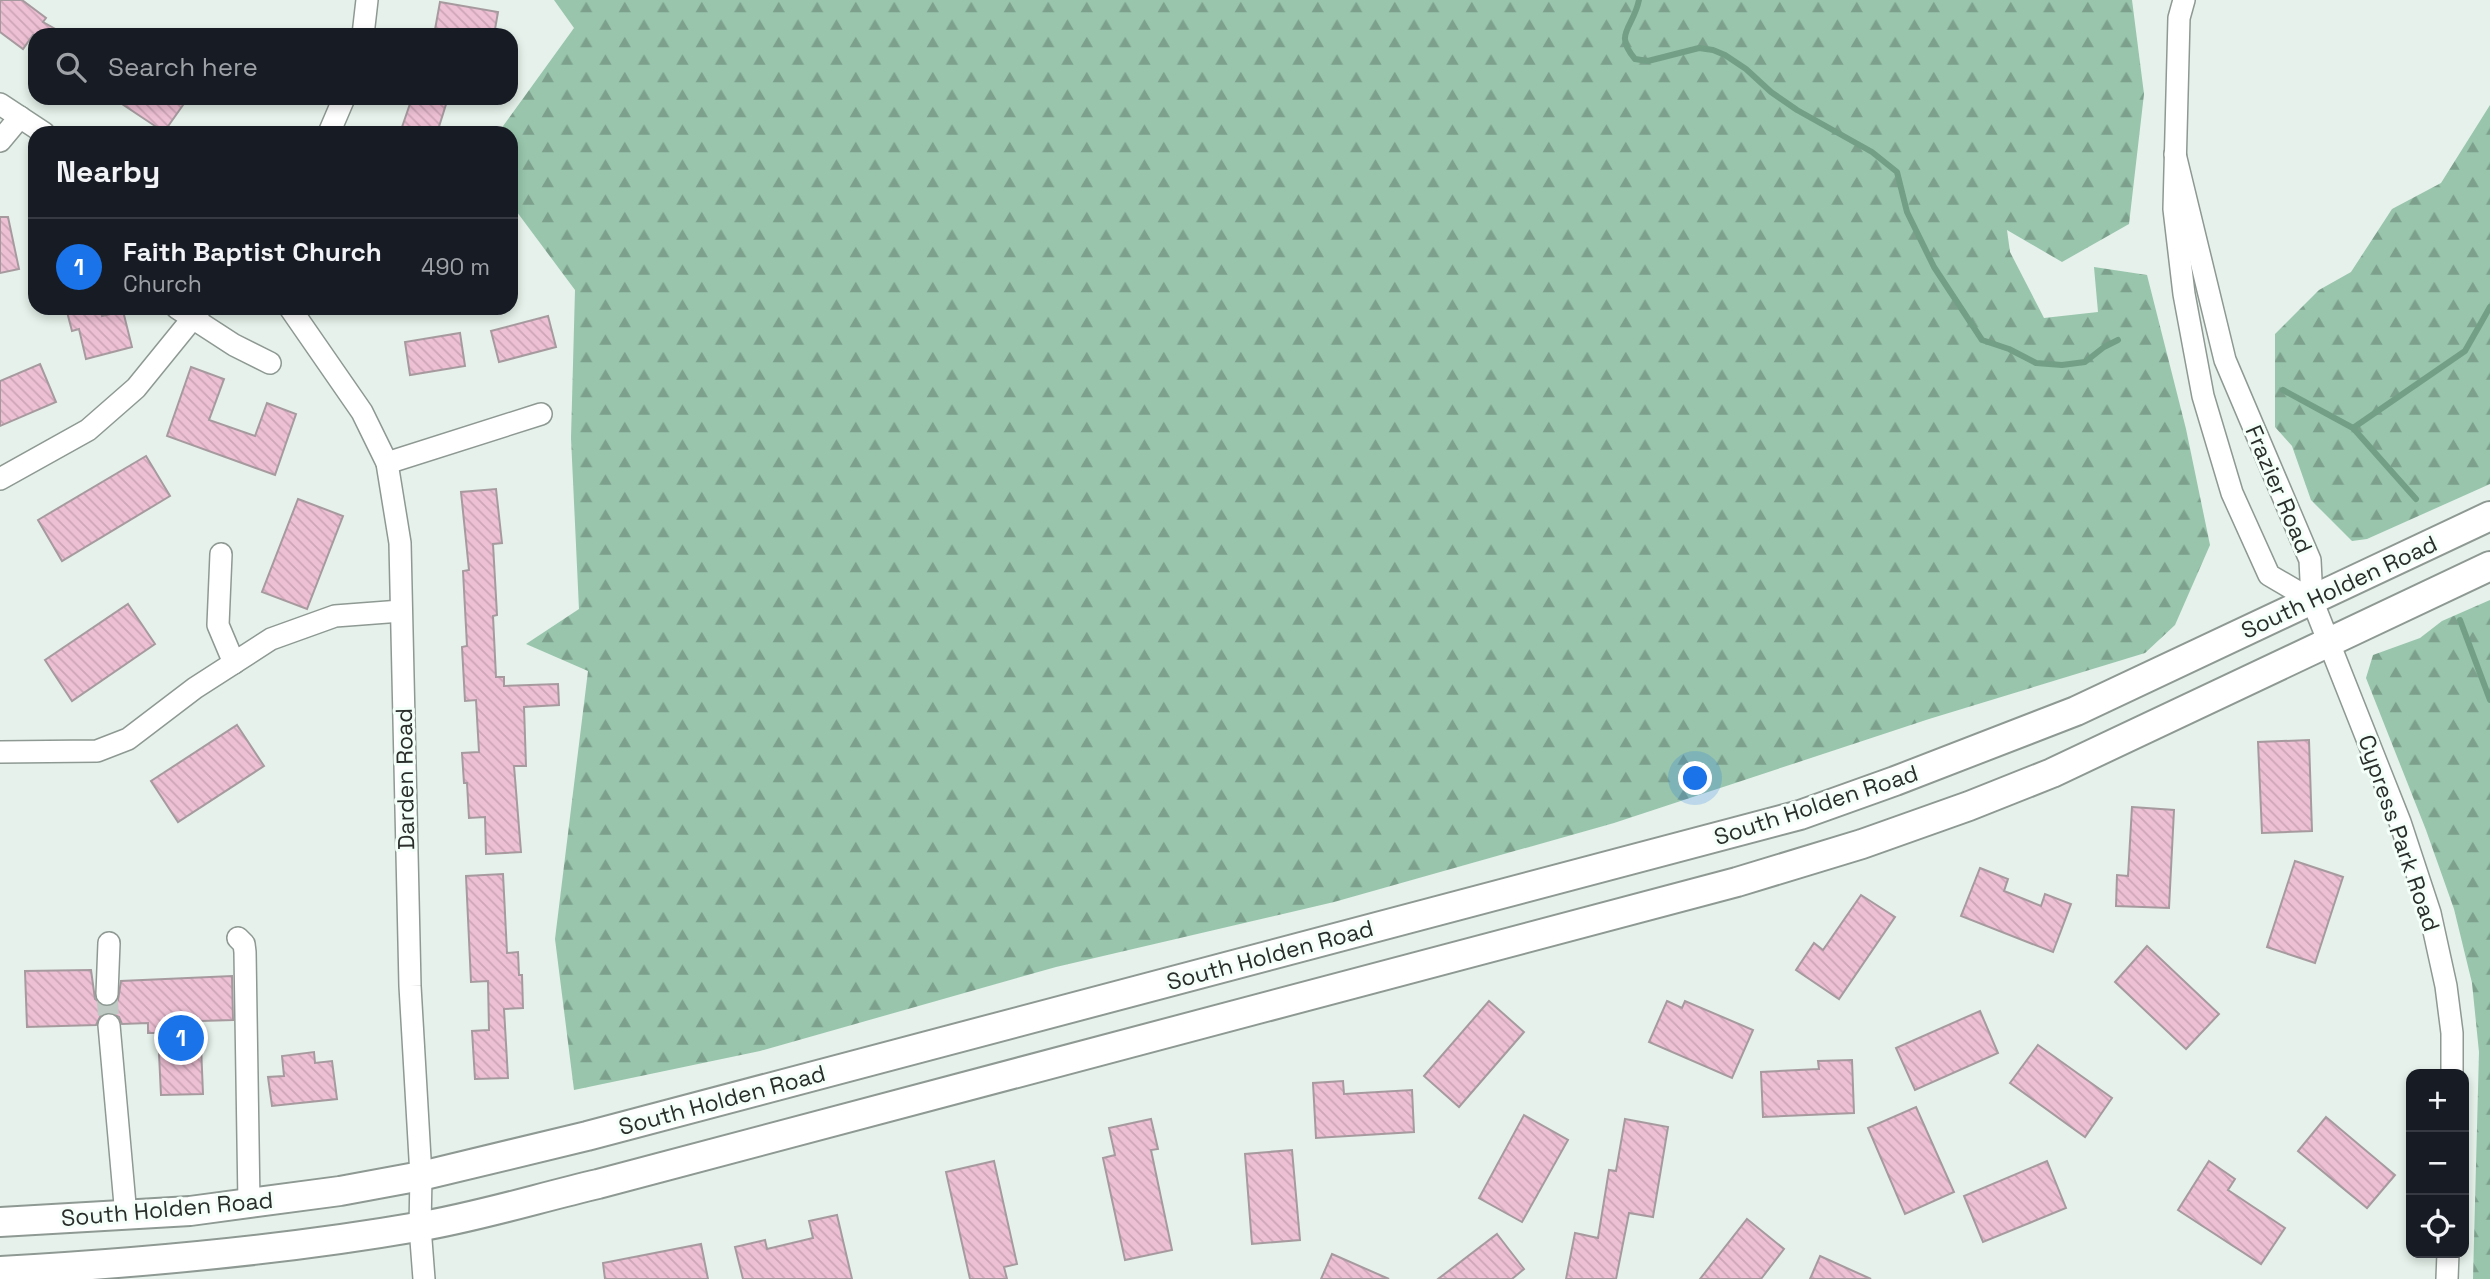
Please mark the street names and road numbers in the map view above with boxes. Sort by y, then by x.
street label: Frazier Road [2239,420,2319,558]
street label: South Holden Road [2236,528,2442,646]
street label: Darden Road [389,708,421,850]
street label: Cypress Park Road [2351,731,2447,935]
street label: South Holden Road [1710,758,1922,852]
street label: South Holden Road [1163,913,1377,997]
street label: South Holden Road [615,1058,829,1142]
street label: South Holden Road [60,1185,274,1233]

